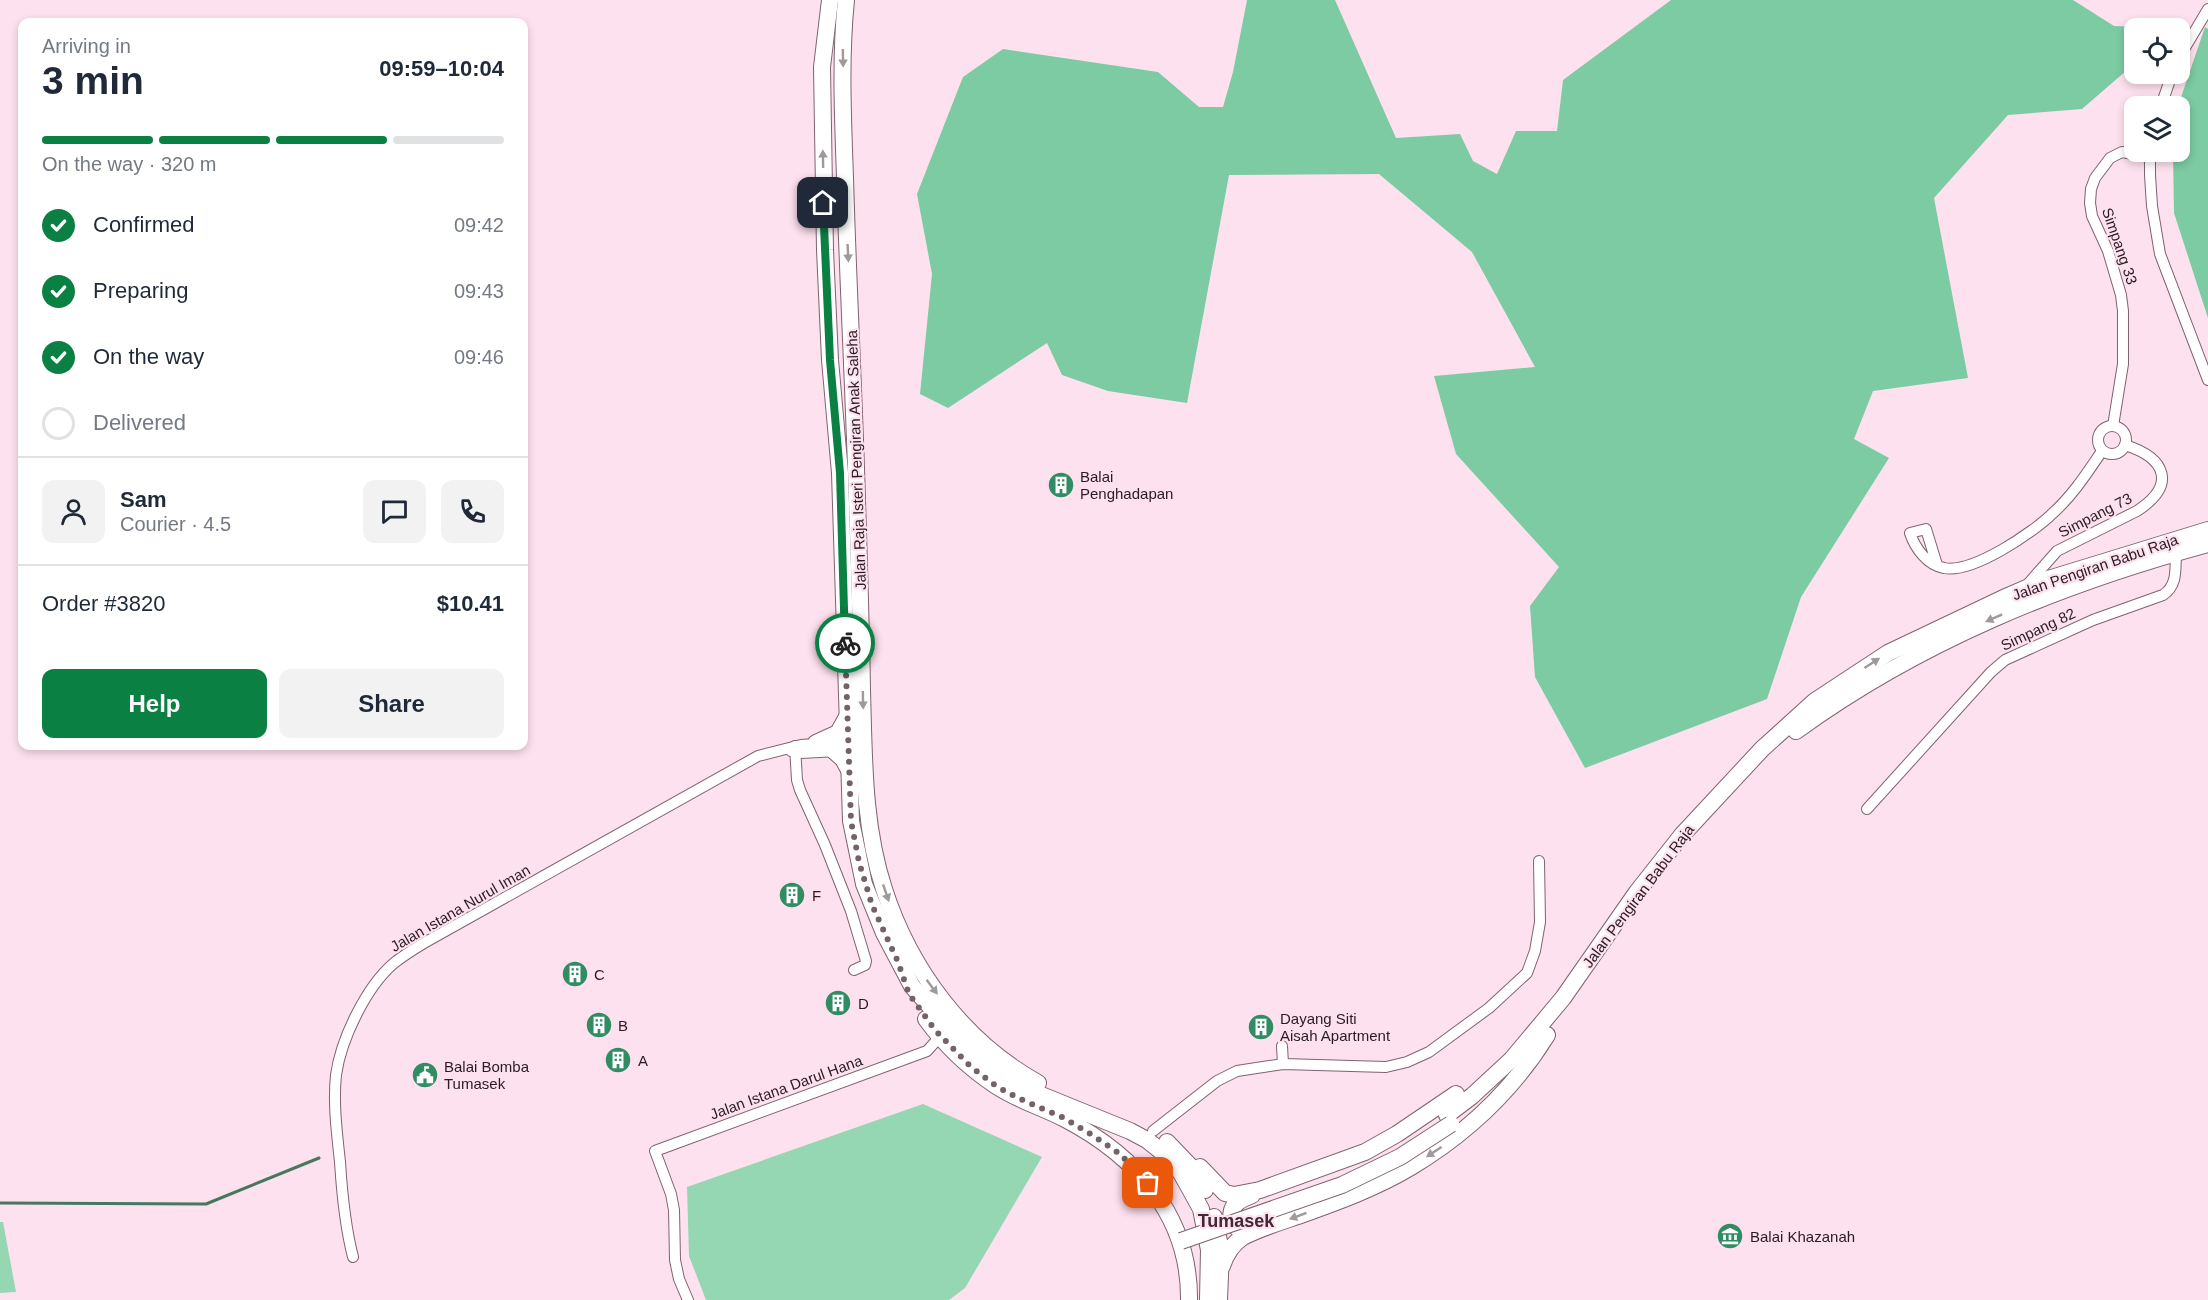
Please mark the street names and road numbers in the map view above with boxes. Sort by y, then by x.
street label: Simpang 33 [2099,205,2141,287]
street label: Jalan Raja Isteri Pengiran Anak Saleha [843,329,869,590]
street label: Simpang 73 [2055,489,2135,541]
street label: Jalan Pengiran Babu Raja [2010,530,2181,603]
street label: Simpang 82 [1998,604,2078,654]
street label: Jalan Pengiran Babu Raja [1579,821,1698,971]
street label: Jalan Istana Nurul Iman [387,861,533,955]
street label: Jalan Istana Darul Hana [707,1051,865,1123]

